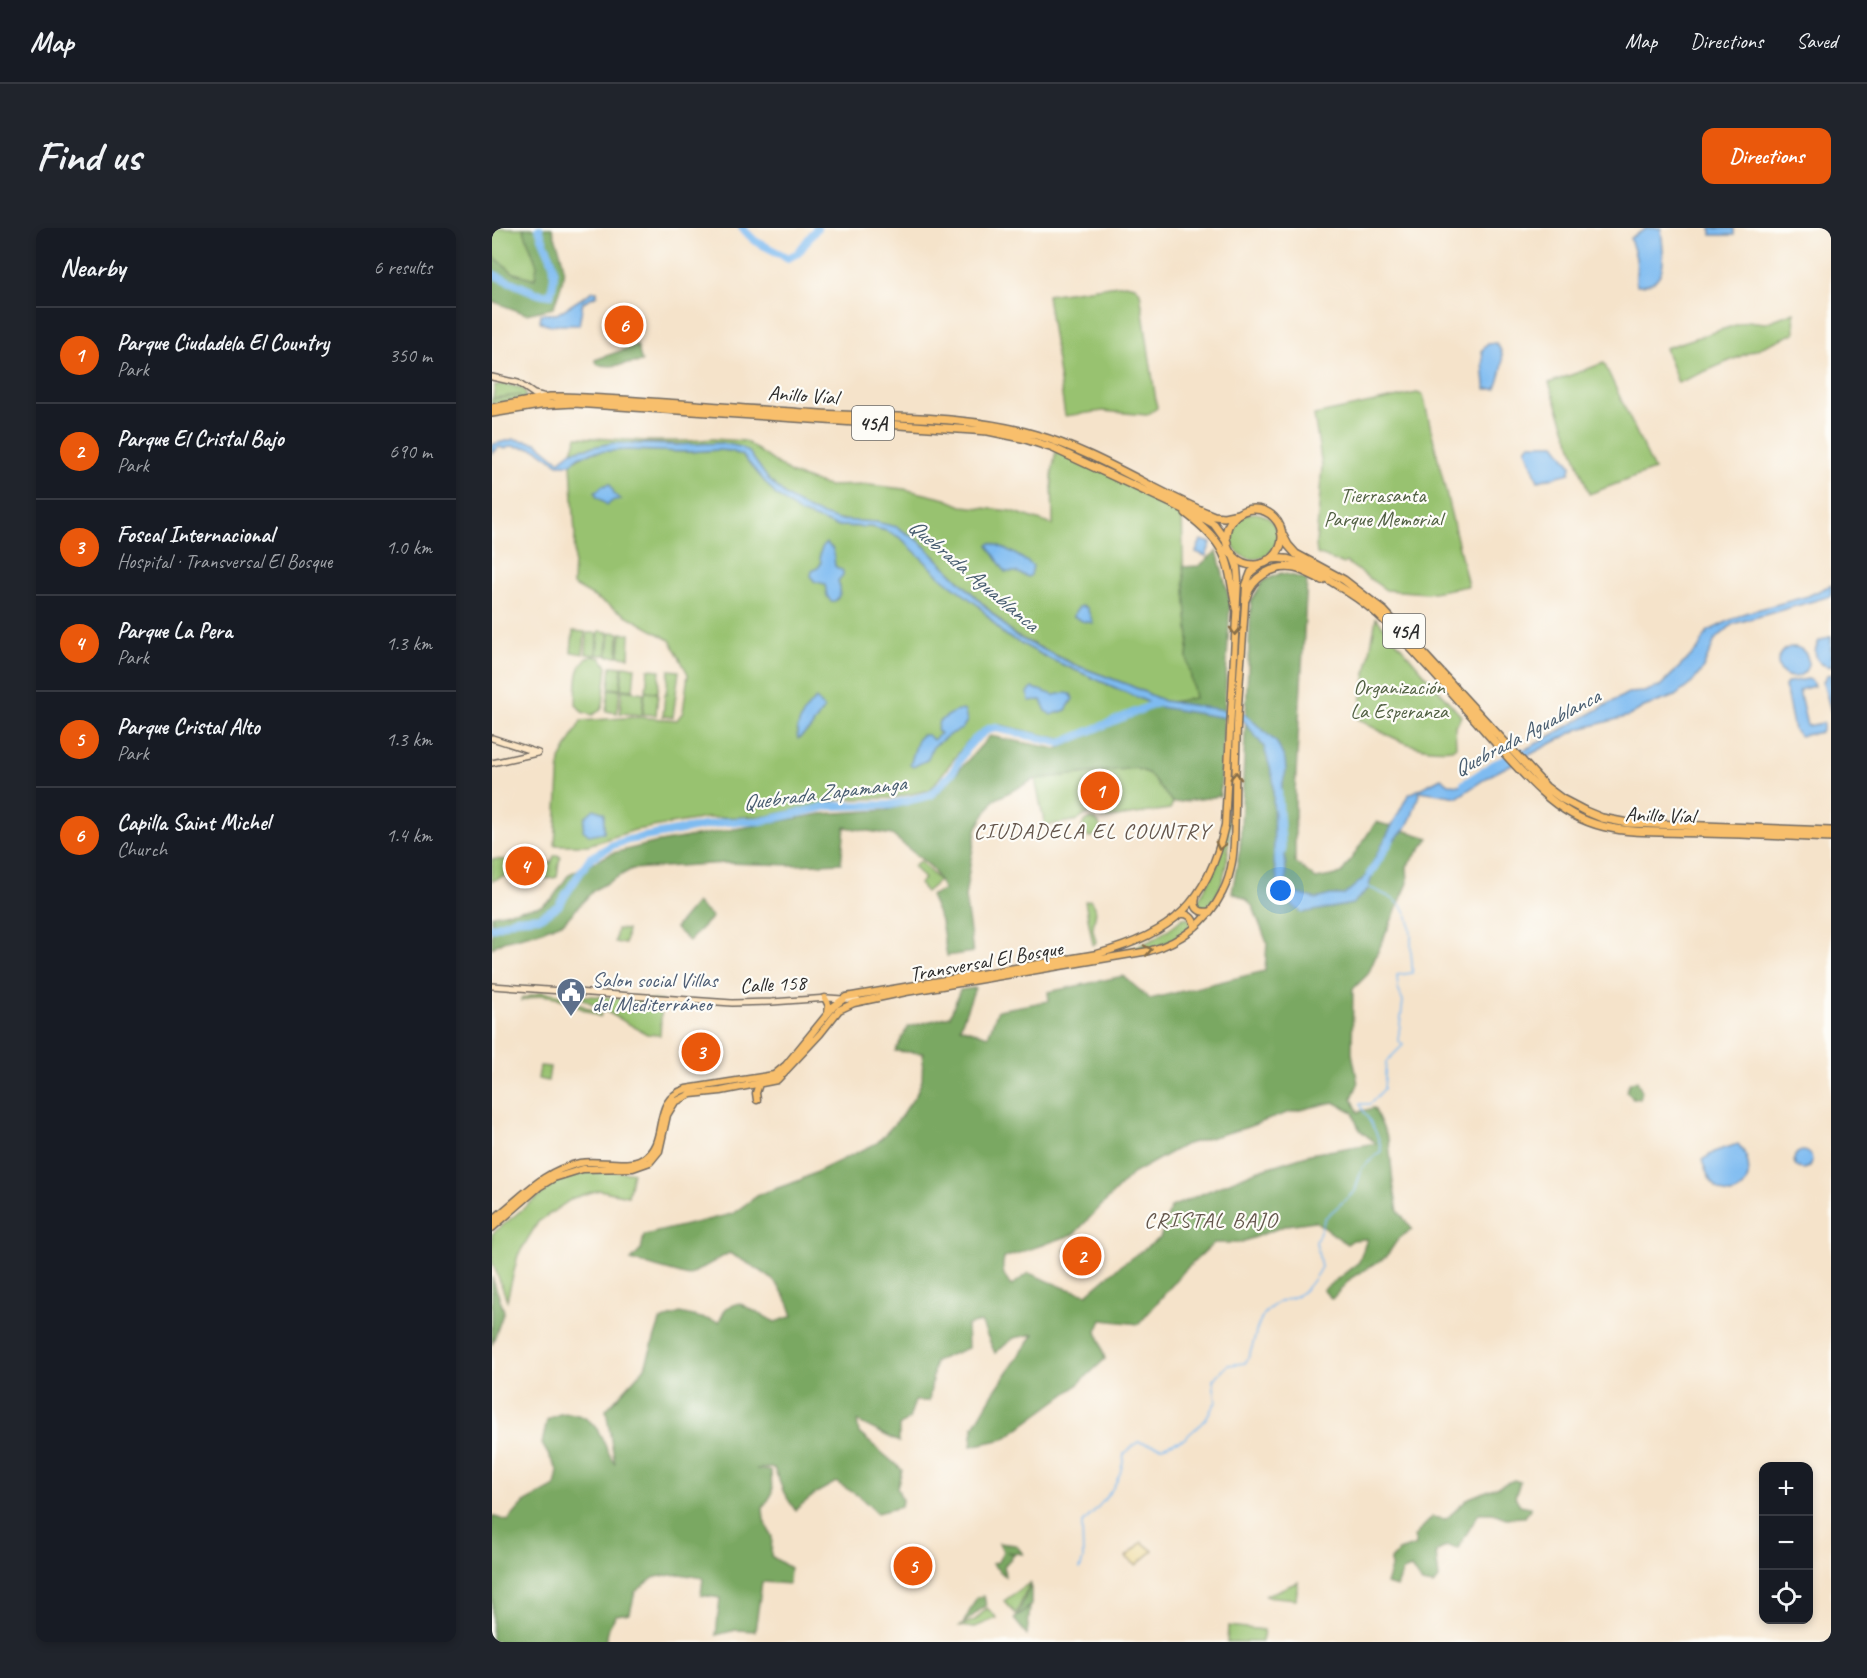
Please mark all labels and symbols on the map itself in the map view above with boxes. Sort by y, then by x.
pin: 6 [604,302,644,348]
street label: Anillo Víal [767,380,842,411]
road number: 45A [852,406,894,440]
park label: Tierrasanta Parque Memorial [1324,482,1446,532]
water label: Quebrada Aguablanca [902,512,1046,639]
road number: 45A [1383,614,1425,648]
one-way arrow [1229,627,1242,636]
park label: Organización La Esperanza [1350,674,1450,724]
water label: Quebrada Aguablanca [1448,682,1606,783]
pin: 1 [1080,768,1120,814]
water label: Quebrada Zapamanga [741,769,909,817]
one-way arrow [1229,772,1242,781]
street label: Anillo Víal [1624,801,1699,829]
district label: CIUDADELA EL COUNTRY [973,817,1213,845]
one-way arrow [1215,840,1227,851]
pin: 4 [506,844,544,888]
your location [1266,876,1295,905]
street label: Transversal El Bosque [908,935,1066,987]
one-way arrow [1142,945,1152,958]
place label: Salon social Villas del Mediterráneo [592,967,719,1017]
street label: Calle 158 [739,969,809,999]
public building icon: Salon social Villas del Mediterráneo [555,976,587,1018]
pin: 3 [682,1030,720,1074]
district label: CRISTAL BAJO [1144,1206,1279,1234]
pin: 2 [1062,1234,1102,1278]
pin: 5 [894,1544,932,1588]

